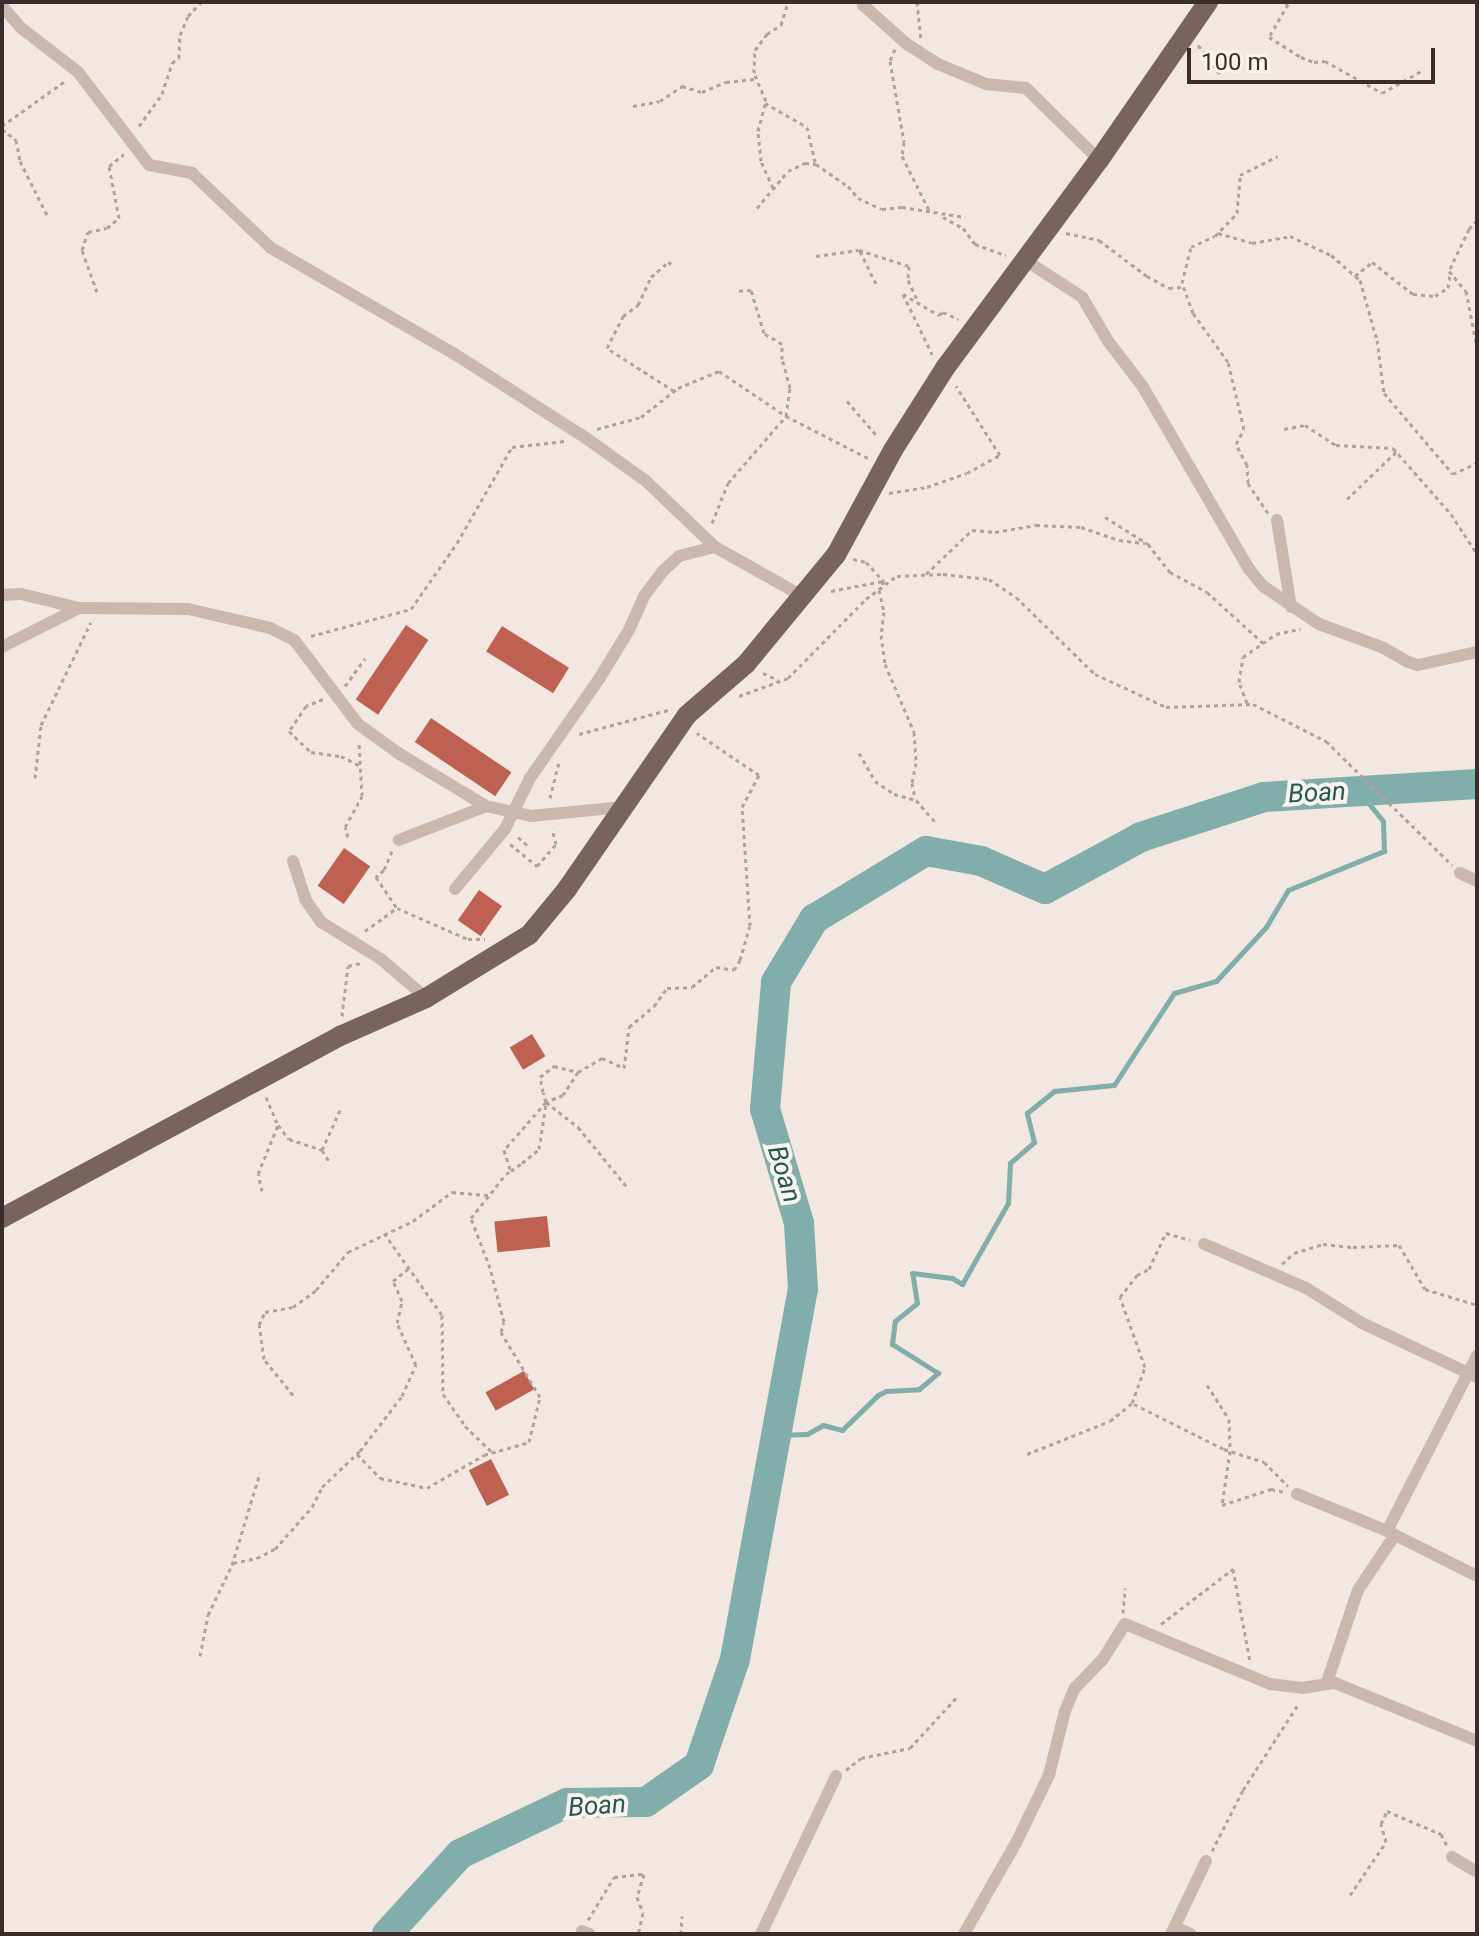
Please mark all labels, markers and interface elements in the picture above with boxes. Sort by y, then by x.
scale bar [1191,32,1439,82]
text: 100 m [1201,48,1268,76]
water label: Boan [1287,776,1347,810]
water label: Boan [761,1142,807,1206]
water label: Boan [567,1788,627,1824]

